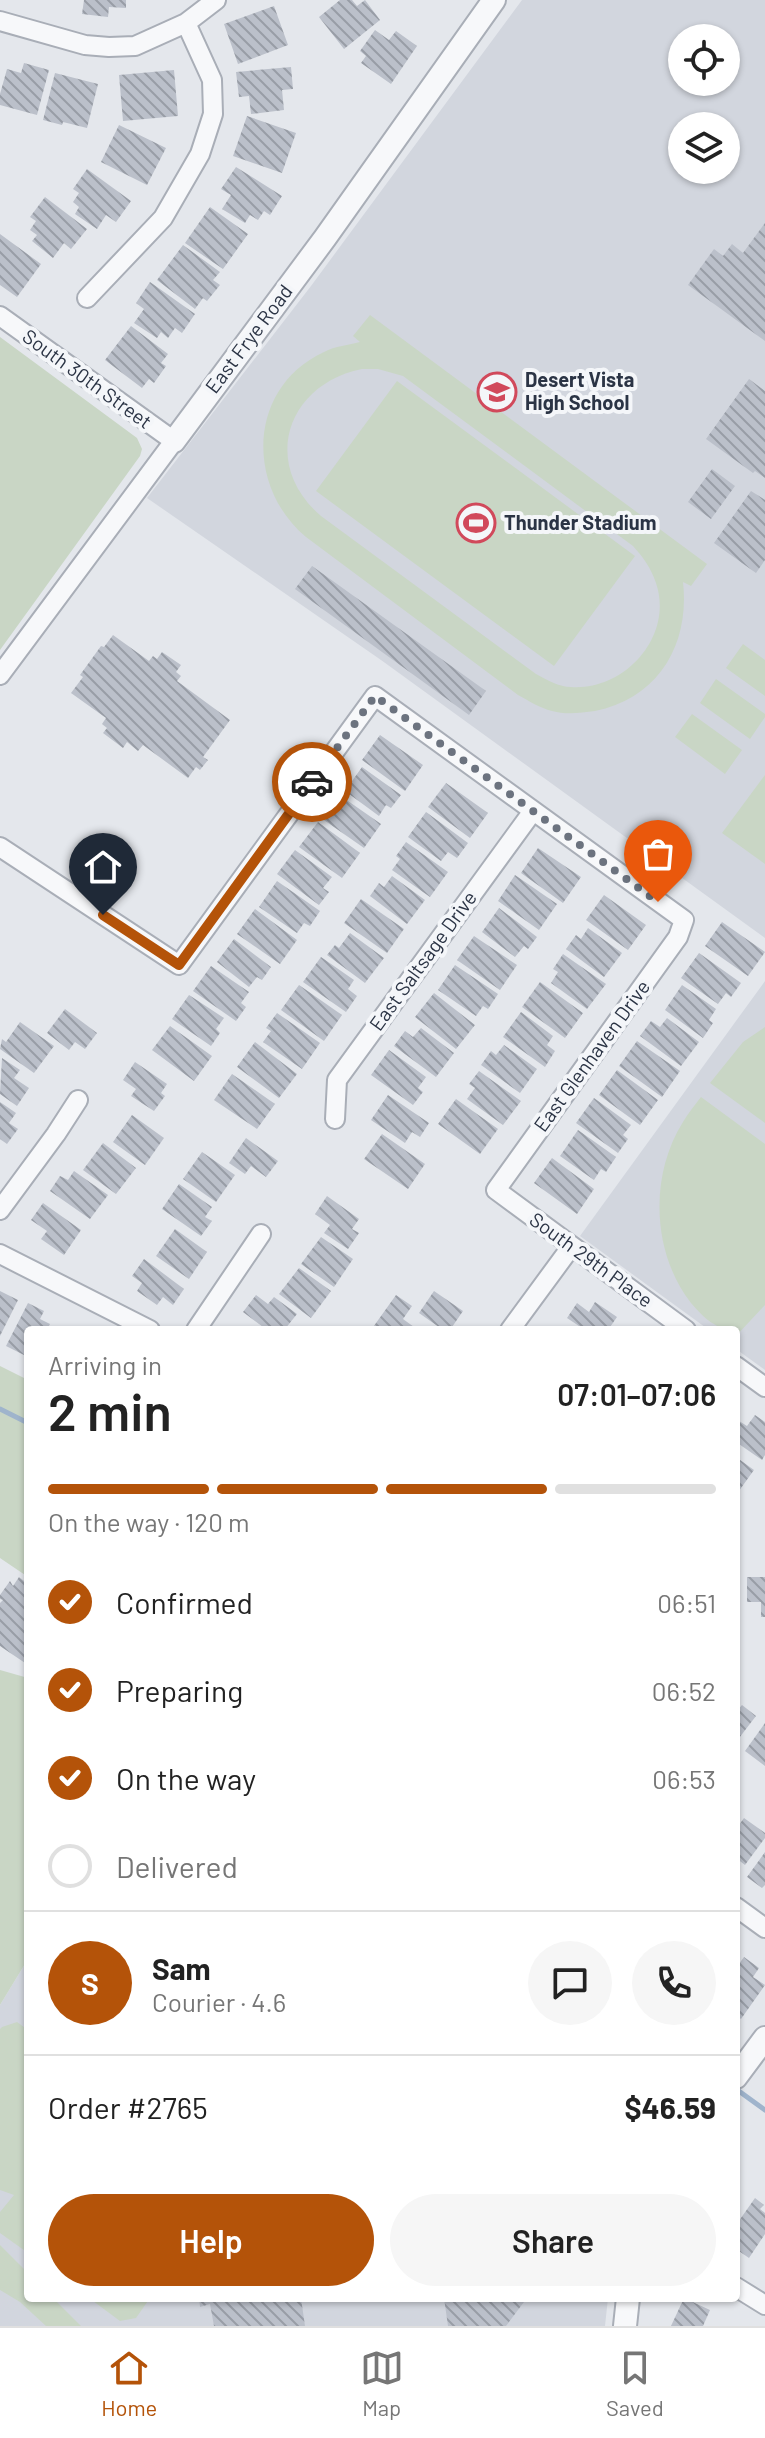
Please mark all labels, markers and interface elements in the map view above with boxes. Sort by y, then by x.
map controls [668,24,740,184]
button: locate [668,24,740,96]
button: layers [668,112,740,184]
street label: East Frye Road [200,279,297,398]
street label: South 30th Street [18,323,157,433]
place label: Desert Vista High School [525,367,634,414]
school or university icon: Desert Vista High School [476,371,518,413]
sports icon: Thunder Stadium [455,502,497,544]
place label: Thunder Stadium [504,510,656,534]
courier [272,742,352,822]
icon: car [290,760,334,804]
pin [624,820,692,902]
icon: bag [636,832,680,876]
pin [69,833,137,915]
icon: home [81,845,125,889]
street label: East Saltsage Drive [363,886,481,1035]
street label: East Glenhaven Drive [528,975,654,1136]
street label: South 29th Place [525,1207,658,1312]
text: Arriving in [48,1349,162,1380]
text: 07:01–07:06 [557,1376,716,1412]
text: 2 min [48,1379,172,1441]
text: On the way · 120 m [48,1506,250,1537]
icon: check [48,1580,92,1624]
text: Confirmed [116,1584,253,1620]
text: 06:51 [657,1587,716,1618]
icon: check [48,1668,92,1712]
text: Preparing [116,1672,243,1708]
text: 06:52 [652,1675,716,1706]
icon: check [48,1756,92,1800]
text: On the way [116,1760,256,1796]
text: 06:53 [652,1763,716,1794]
text: Delivered [116,1848,238,1884]
button: chat [528,1941,612,2025]
button: phone [632,1941,716,2025]
text: Sam [152,1950,211,1986]
text: S [81,1965,99,2001]
text: Courier · 4.6 [152,1986,286,2017]
text: Order #2765 [48,2089,208,2125]
text: $46.59 [624,2089,716,2125]
button: Help [48,2194,374,2286]
button: Share [390,2194,716,2286]
tab: Home [101,2346,157,2420]
tab: Map [360,2346,404,2420]
tab: Saved [606,2346,664,2420]

